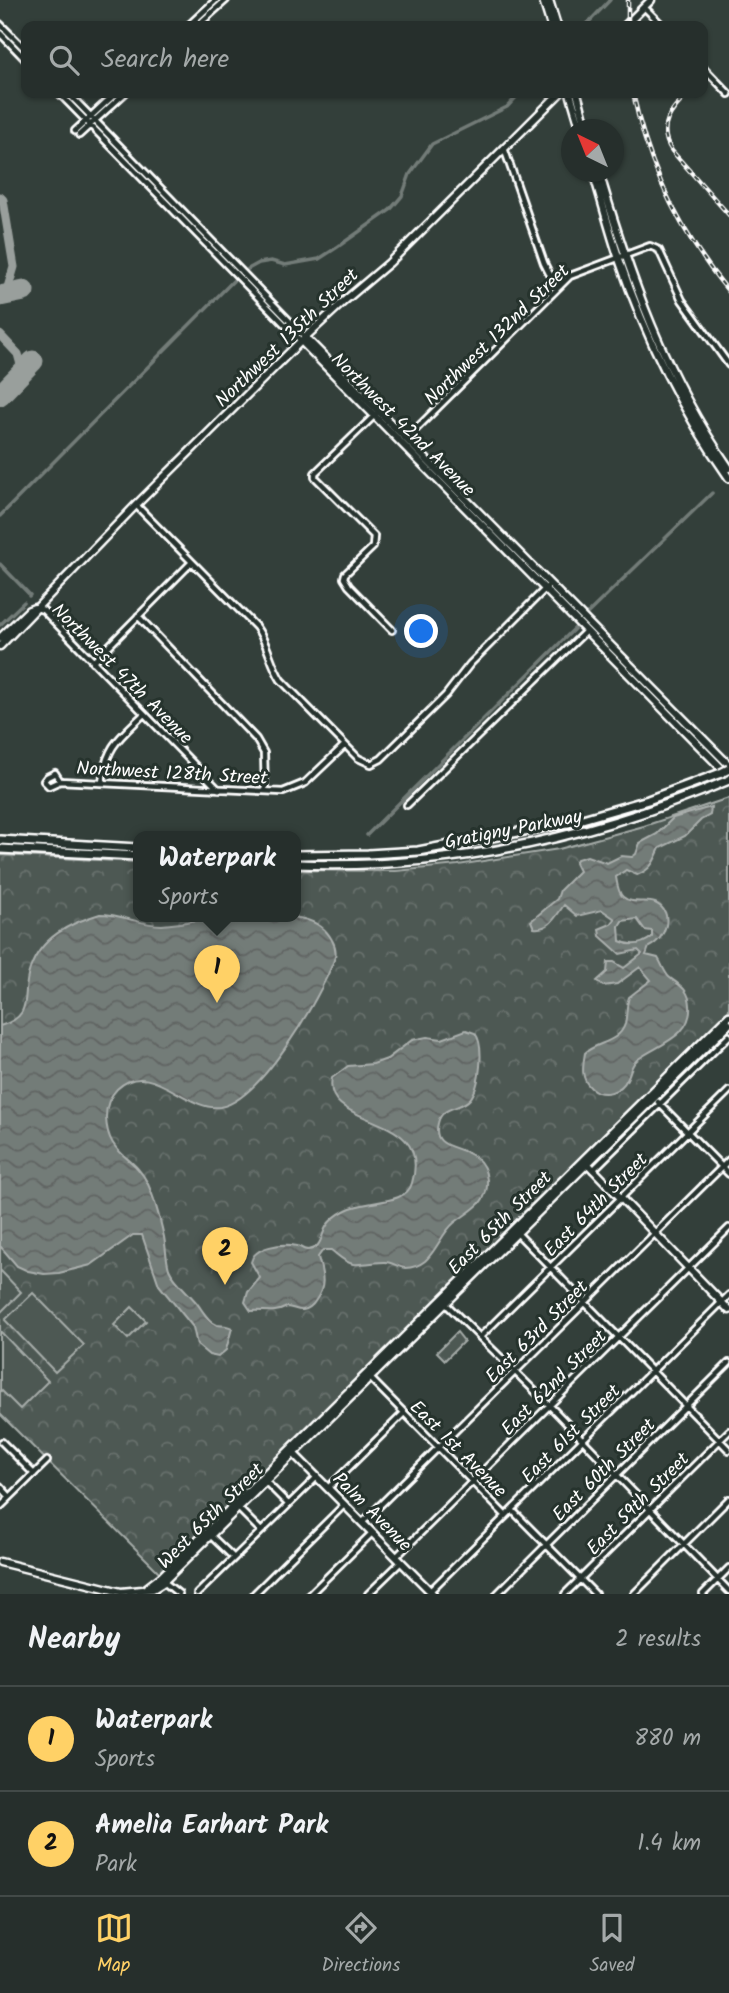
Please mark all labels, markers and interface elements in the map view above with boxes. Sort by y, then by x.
search box [21,21,708,98]
text: Search here [101,39,229,81]
icon: search [45,41,83,79]
north arrow [561,119,624,182]
street label: Northwest 132nd Street [418,257,578,413]
street label: Northwest 135th Street [209,261,367,415]
street label: Northwest 42nd Avenue [323,346,482,505]
street label: Northwest 47th Avenue [44,597,200,753]
your location [404,614,438,648]
street label: Northwest 128th Street [75,754,269,794]
street label: Gratigny Parkway [442,802,586,858]
popup [133,831,301,922]
text: Waterpark [159,838,275,880]
text: Sports [159,880,218,916]
pin: 1 [194,945,240,1003]
street label: East 64th Street [537,1146,656,1265]
street label: East 65th Street [441,1164,560,1283]
pin: 2 [202,1227,248,1285]
street label: East 63rd Street [479,1273,597,1391]
street label: East 62nd Street [494,1323,615,1444]
street label: East 61st Street [515,1377,629,1491]
street label: East 1st Avenue [402,1394,514,1506]
street label: East 60th Street [546,1411,664,1529]
street label: East 59th Street [580,1445,698,1563]
street label: West 65th Street [151,1456,272,1577]
street label: Palm Avenue [325,1466,419,1560]
text: Nearby [28,1616,120,1664]
text: 2 results [615,1622,701,1658]
text: Waterpark [95,1700,212,1742]
text: 1 [48,1721,54,1757]
text: 880 m [634,1721,701,1757]
text: Sports [95,1742,155,1778]
text: Amelia Earhart Park [95,1805,328,1847]
text: 2 [44,1826,58,1862]
text: 1.4 km [637,1826,701,1862]
text: Park [95,1847,137,1883]
tab: Map [95,1909,133,1981]
tab: Directions [322,1909,400,1981]
tab: Saved [589,1909,634,1981]

